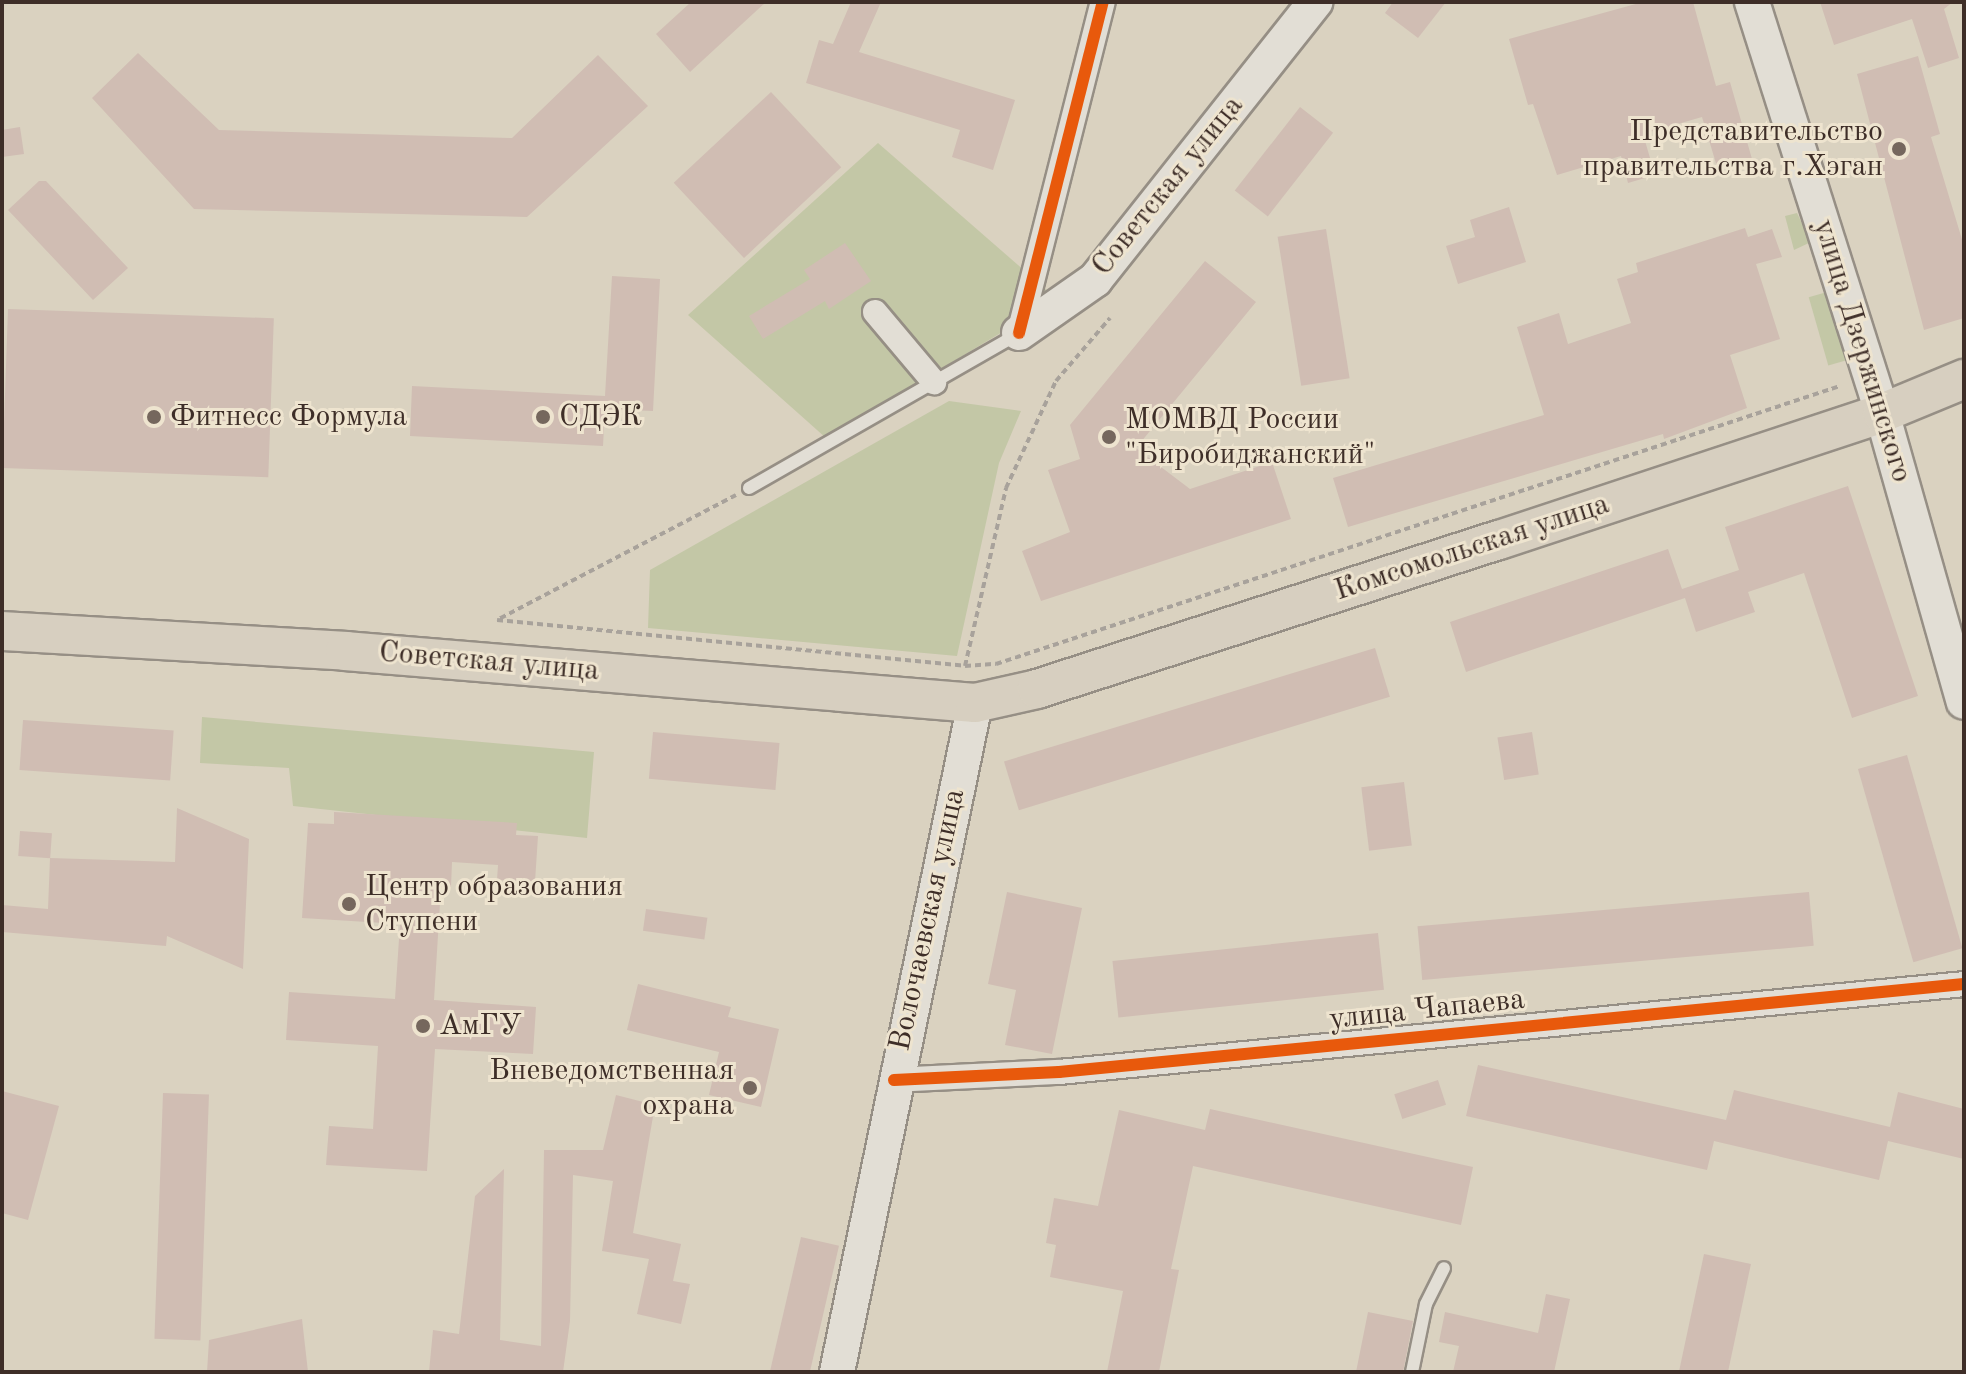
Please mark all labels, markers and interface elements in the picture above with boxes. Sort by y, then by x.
street label: Советская улица [1084,89,1252,283]
place label: Представительство правительства г.Хэган [1583,114,1883,184]
marker: Представительство правительства г.Хэган [1890,140,1908,158]
street label: улица Дзержинского [1805,215,1919,487]
place label: Фитнесс Формула [170,399,407,435]
place label: СДЭК [559,399,642,435]
place label: МОМВД России "Биробиджанский" [1125,402,1375,472]
marker: Фитнесс Формула [145,408,163,426]
marker: СДЭК [534,408,552,426]
marker: МОМВД России "Биробиджанский" [1100,428,1118,446]
street label: Комсомольская улица [1330,487,1614,609]
street label: Советская улица [377,634,601,690]
street label: Волочаевская улица [883,786,973,1054]
place label: Центр образования Ступени [365,869,623,940]
marker: Центр образования Ступени [340,895,358,913]
street label: улица Чапаева [1328,982,1526,1038]
place label: АмГУ [439,1008,522,1044]
marker: АмГУ [414,1017,432,1035]
place label: Вневедомственная охрана [489,1053,734,1124]
marker: Вневедомственная охрана [741,1079,759,1097]

